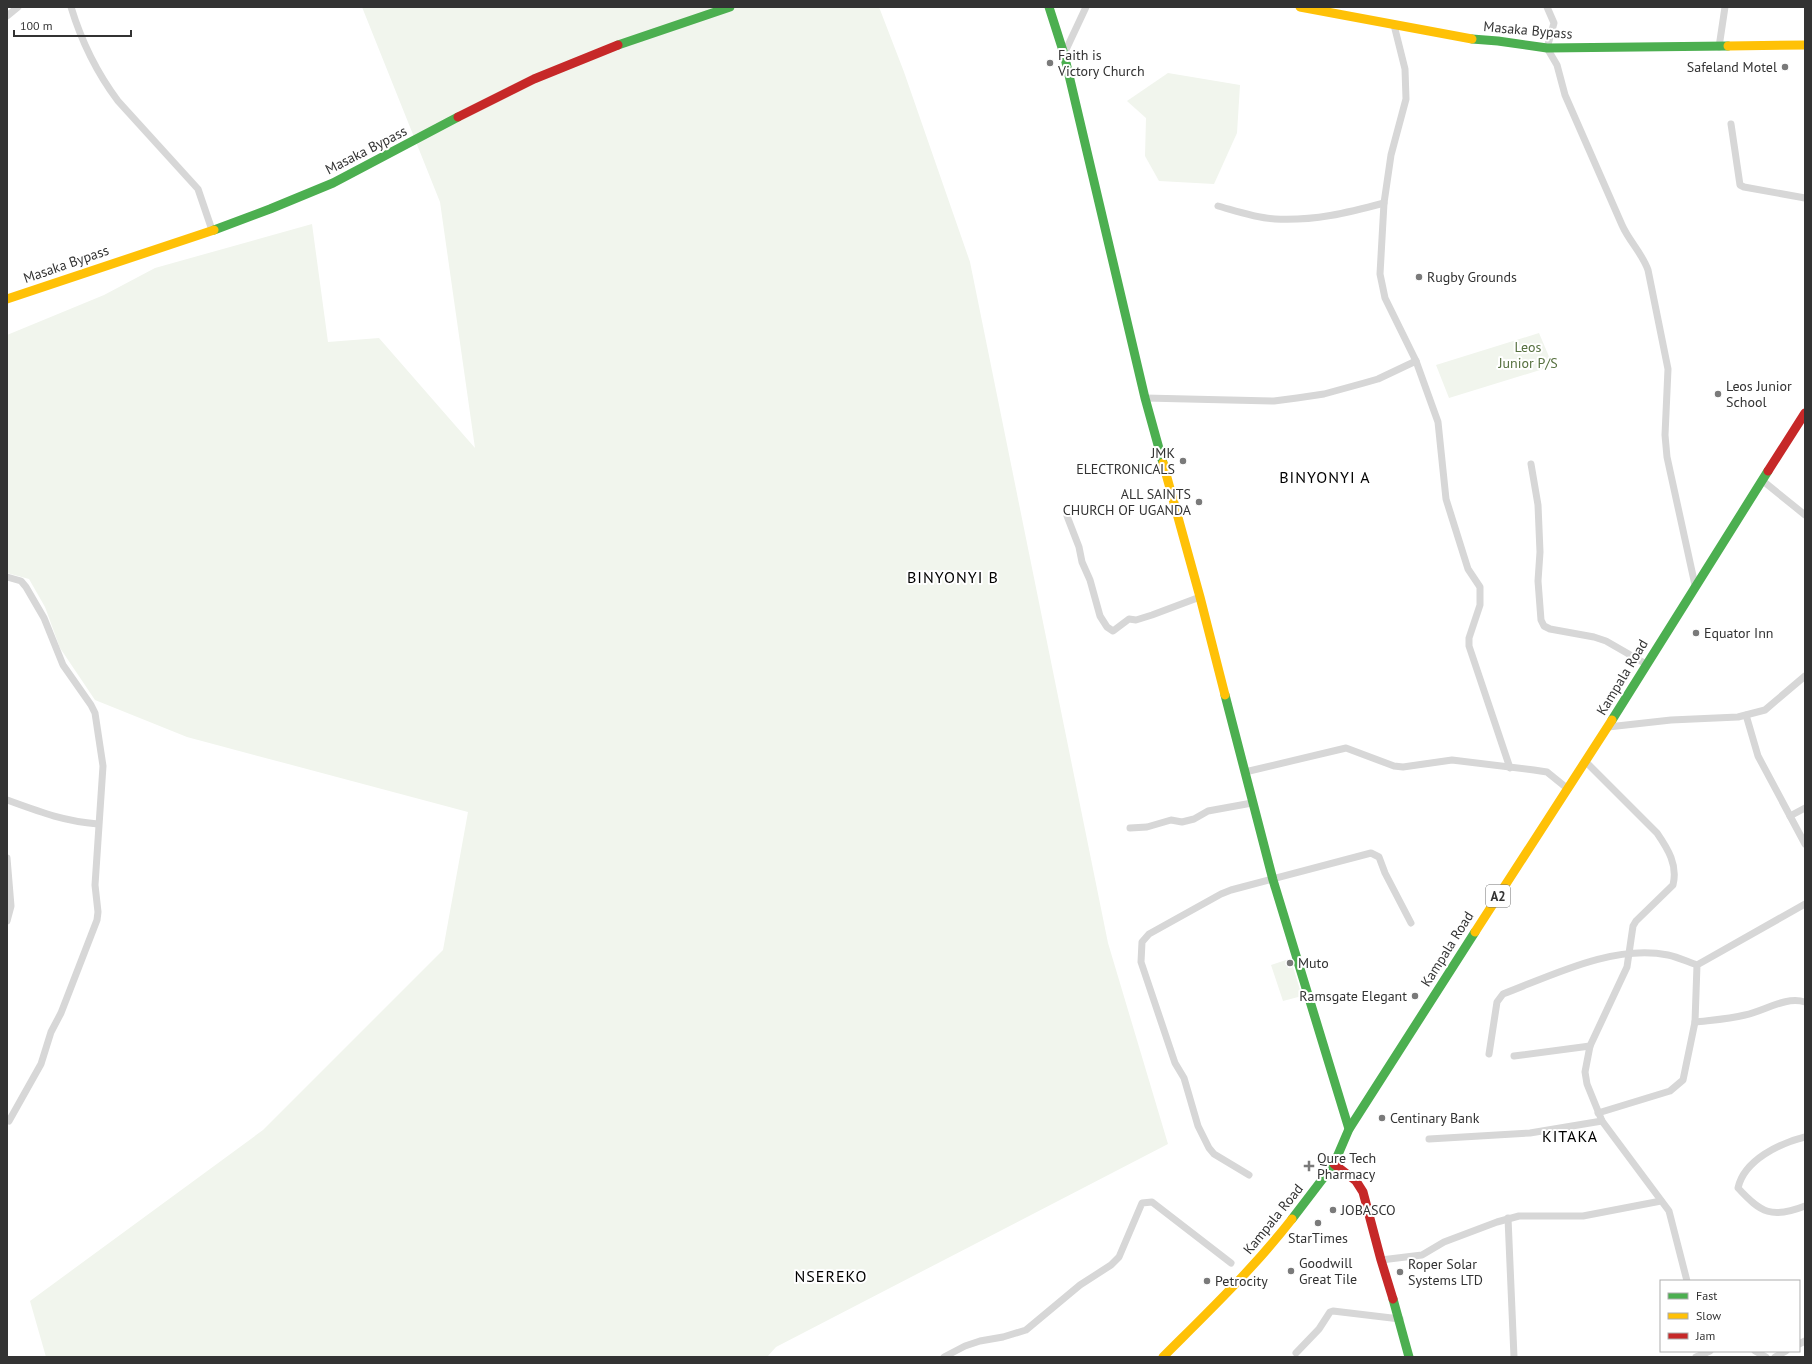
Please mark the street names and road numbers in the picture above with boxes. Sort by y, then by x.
street label: Masaka Bypass [1483,17,1573,43]
street label: Masaka Bypass [322,122,410,178]
street label: Masaka Bypass [21,241,111,287]
street label: Kampala Road [1592,636,1652,718]
road number: A2 [1486,885,1510,907]
street label: Kampala Road [1417,908,1477,990]
street label: Kampala Road [1239,1180,1307,1258]

